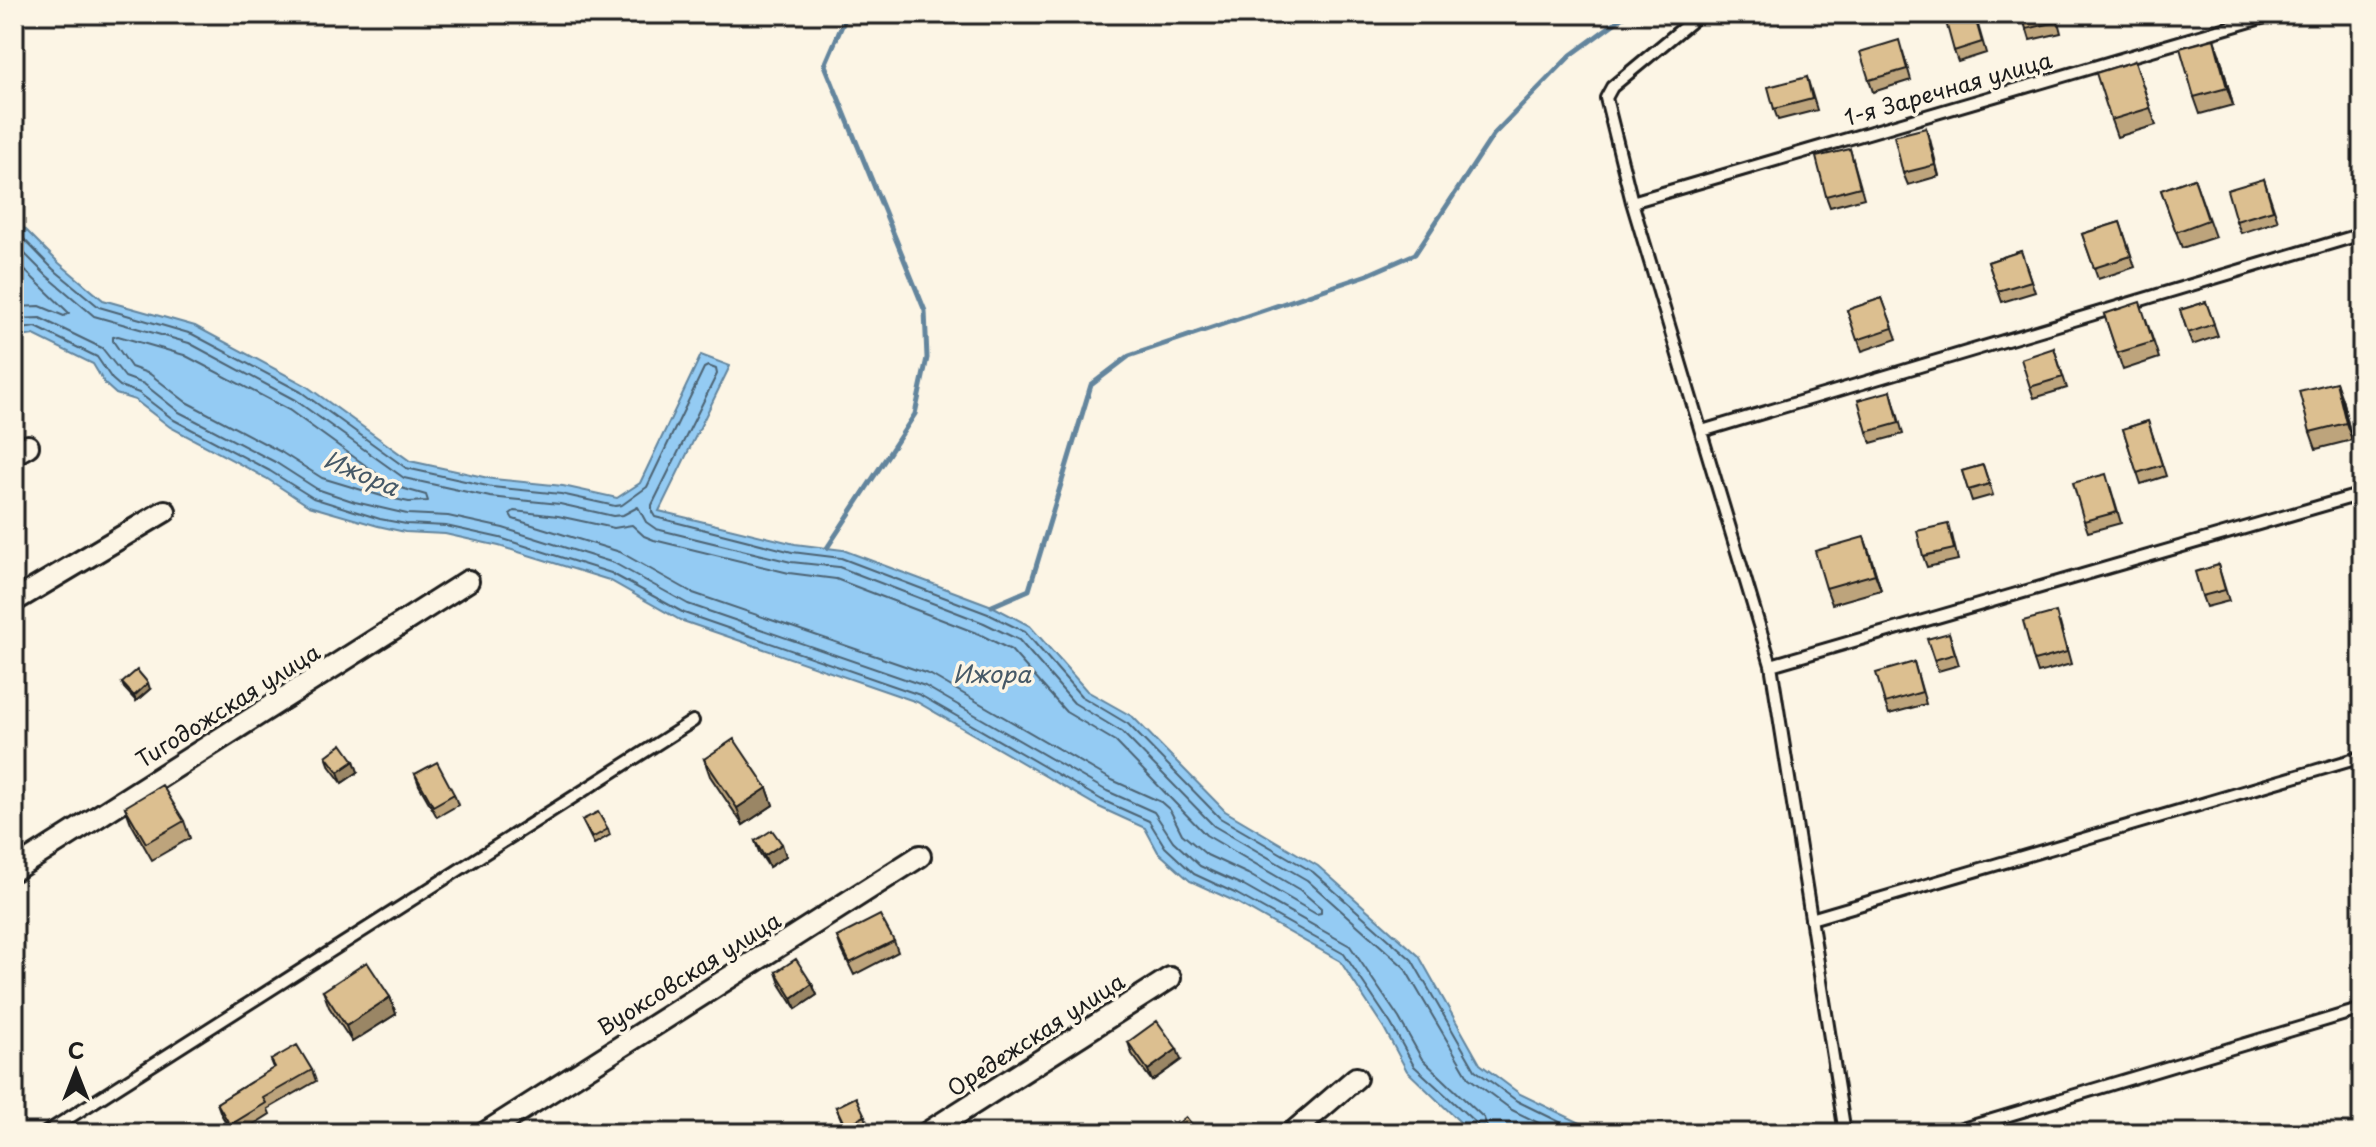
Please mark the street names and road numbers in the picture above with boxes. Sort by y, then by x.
street label: 1-я Заречная улица [1840,42,2056,133]
street label: Тигодожская улица [129,635,326,775]
street label: Вуоксовская улица [590,903,787,1043]
street label: Оредежская улица [940,964,1130,1104]

